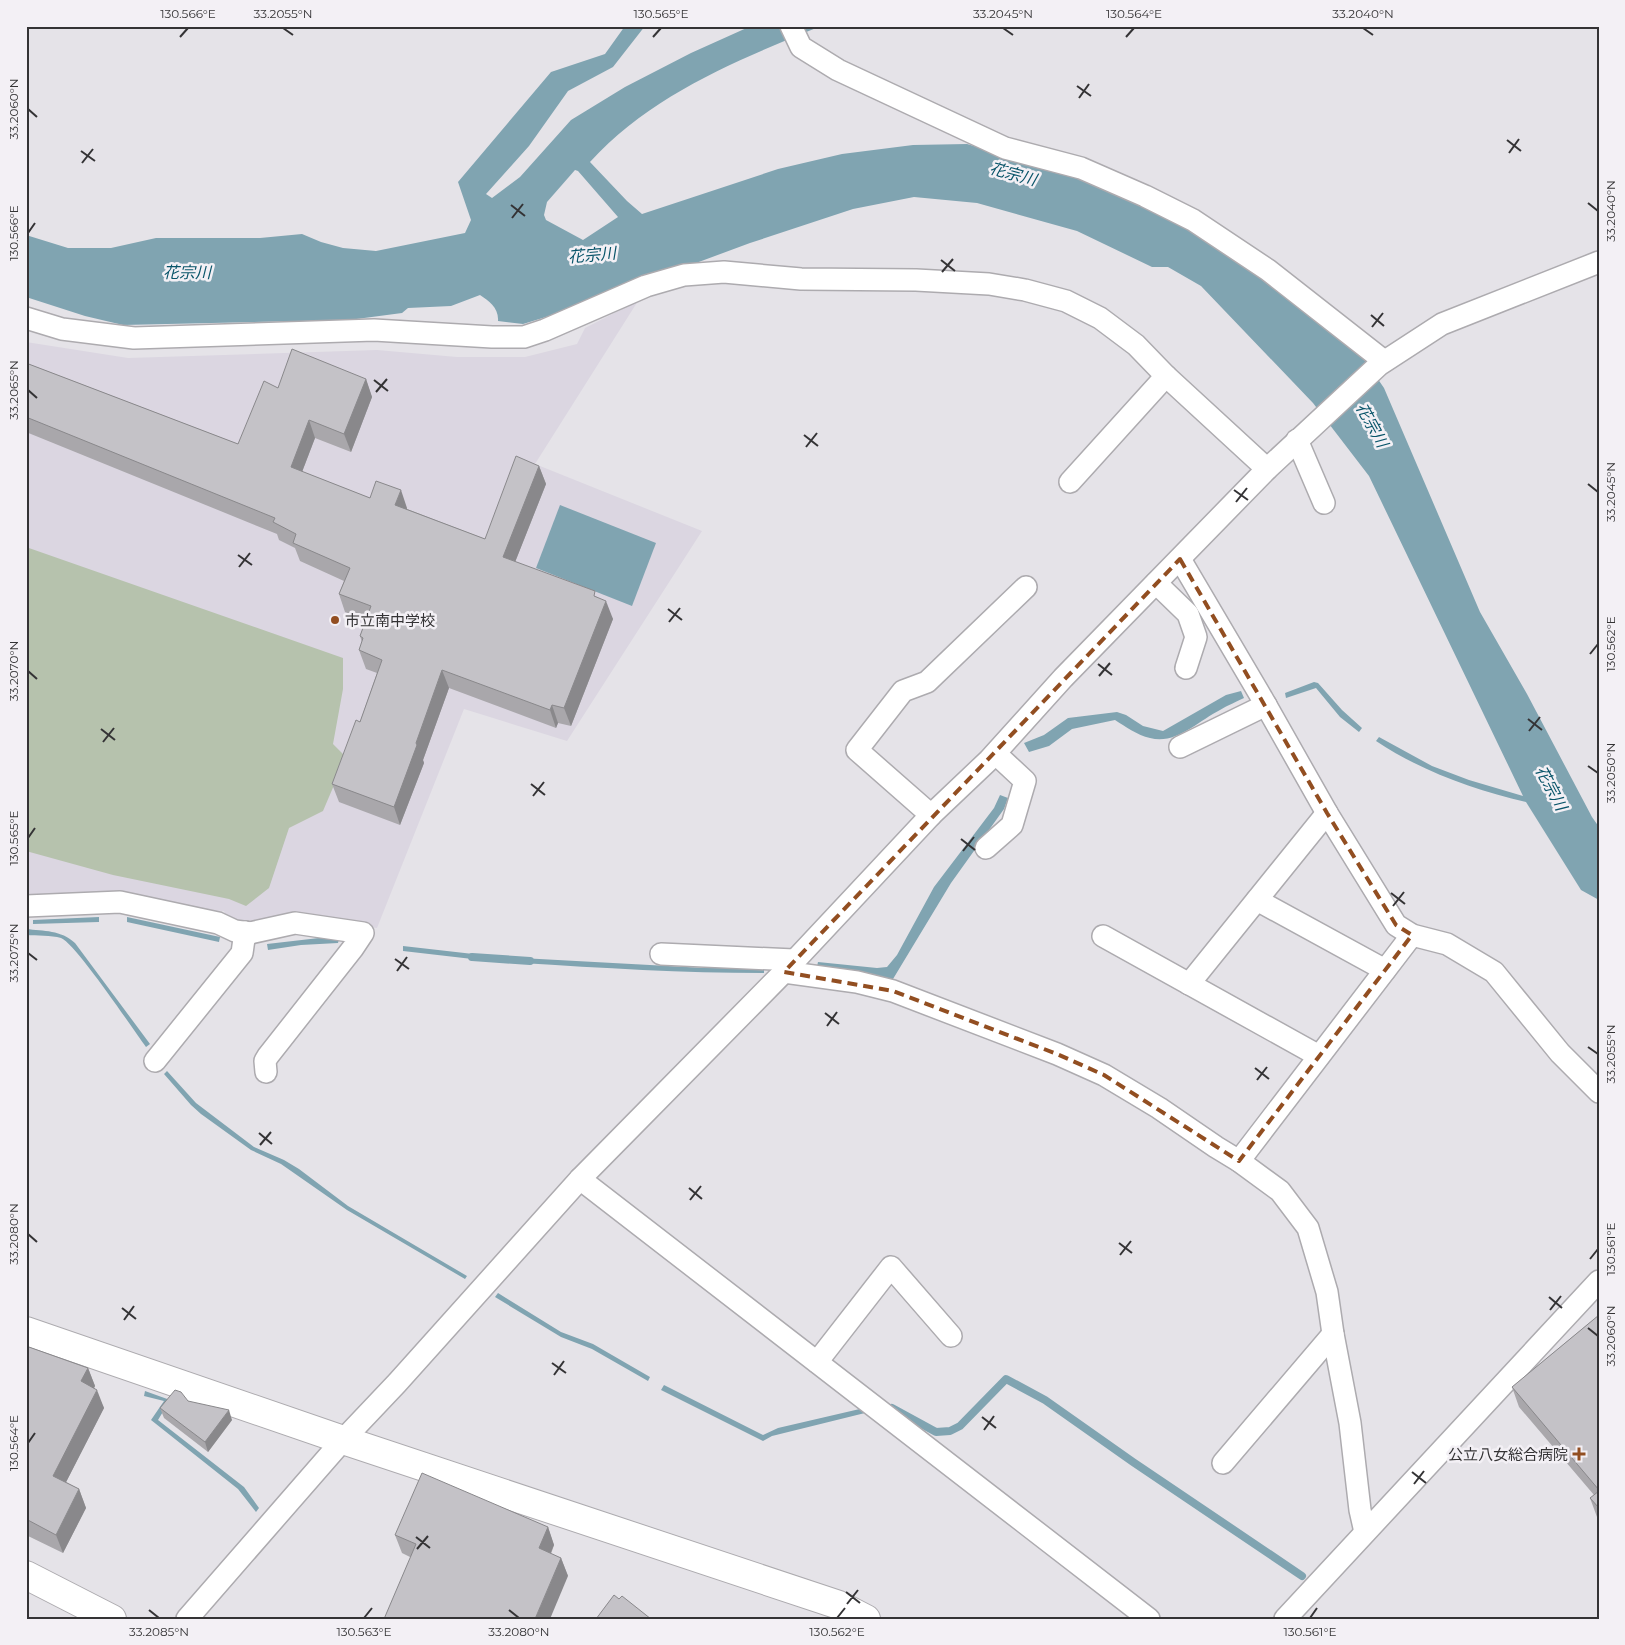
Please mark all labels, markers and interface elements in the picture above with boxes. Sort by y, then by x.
text: 130.566°E [160,6,216,21]
text: 33.2055°N [253,6,313,21]
text: 130.565°E [633,6,689,21]
text: 33.2045°N [973,6,1033,21]
text: 130.564°E [1106,6,1162,21]
text: 33.2040°N [1332,6,1394,21]
text: 33.2060°N [6,79,21,139]
water label: 花宗川 [987,159,1041,190]
text: 33.2040°N [1603,180,1618,242]
text: 130.566°E [6,205,21,261]
water label: 花宗川 [567,243,619,267]
water label: 花宗川 [163,263,213,282]
text: 33.2065°N [6,360,21,420]
water label: 花宗川 [1352,399,1393,452]
text: 33.2045°N [1603,462,1618,522]
place label: 市立南中学校 [345,611,435,630]
marker: 市立南中学校 [329,614,341,626]
text: 130.562°E [1603,616,1618,672]
text: 33.2070°N [6,641,21,701]
text: 33.2050°N [1603,743,1618,803]
water label: 花宗川 [1531,762,1572,815]
text: 130.565°E [6,810,21,866]
text: 33.2075°N [6,923,21,983]
text: 33.2055°N [1603,1024,1618,1084]
text: 33.2080°N [6,1203,21,1265]
text: 130.561°E [1603,1223,1618,1275]
text: 33.2060°N [1603,1306,1618,1366]
text: 130.564°E [6,1415,21,1471]
place label: 公立八女総合病院 [1448,1445,1568,1464]
marker: 公立八女総合病院 [1572,1447,1586,1461]
text: 33.2085°N [129,1624,189,1639]
text: 130.563°E [336,1624,392,1639]
text: 33.2080°N [488,1624,550,1639]
text: 130.562°E [809,1624,865,1639]
text: 130.561°E [1284,1624,1336,1639]

